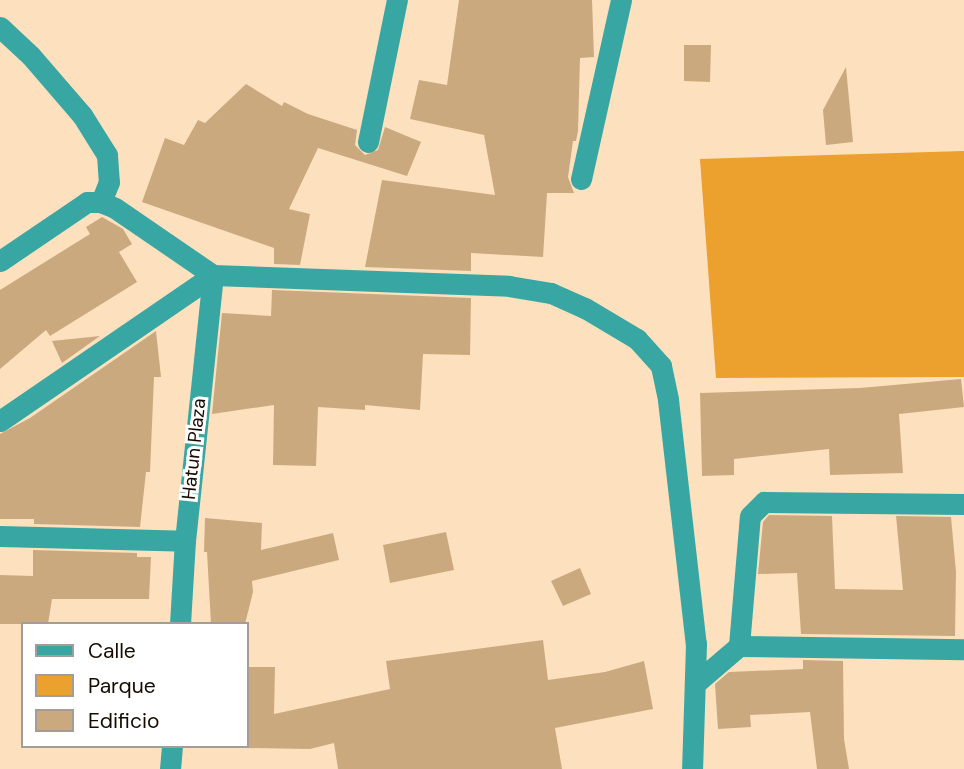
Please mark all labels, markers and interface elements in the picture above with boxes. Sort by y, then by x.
street label: Hatun Plaza [177,397,211,501]
legend [21,622,248,748]
text: Calle [88,637,136,665]
text: Parque [88,672,156,700]
text: Edificio [88,707,159,735]

